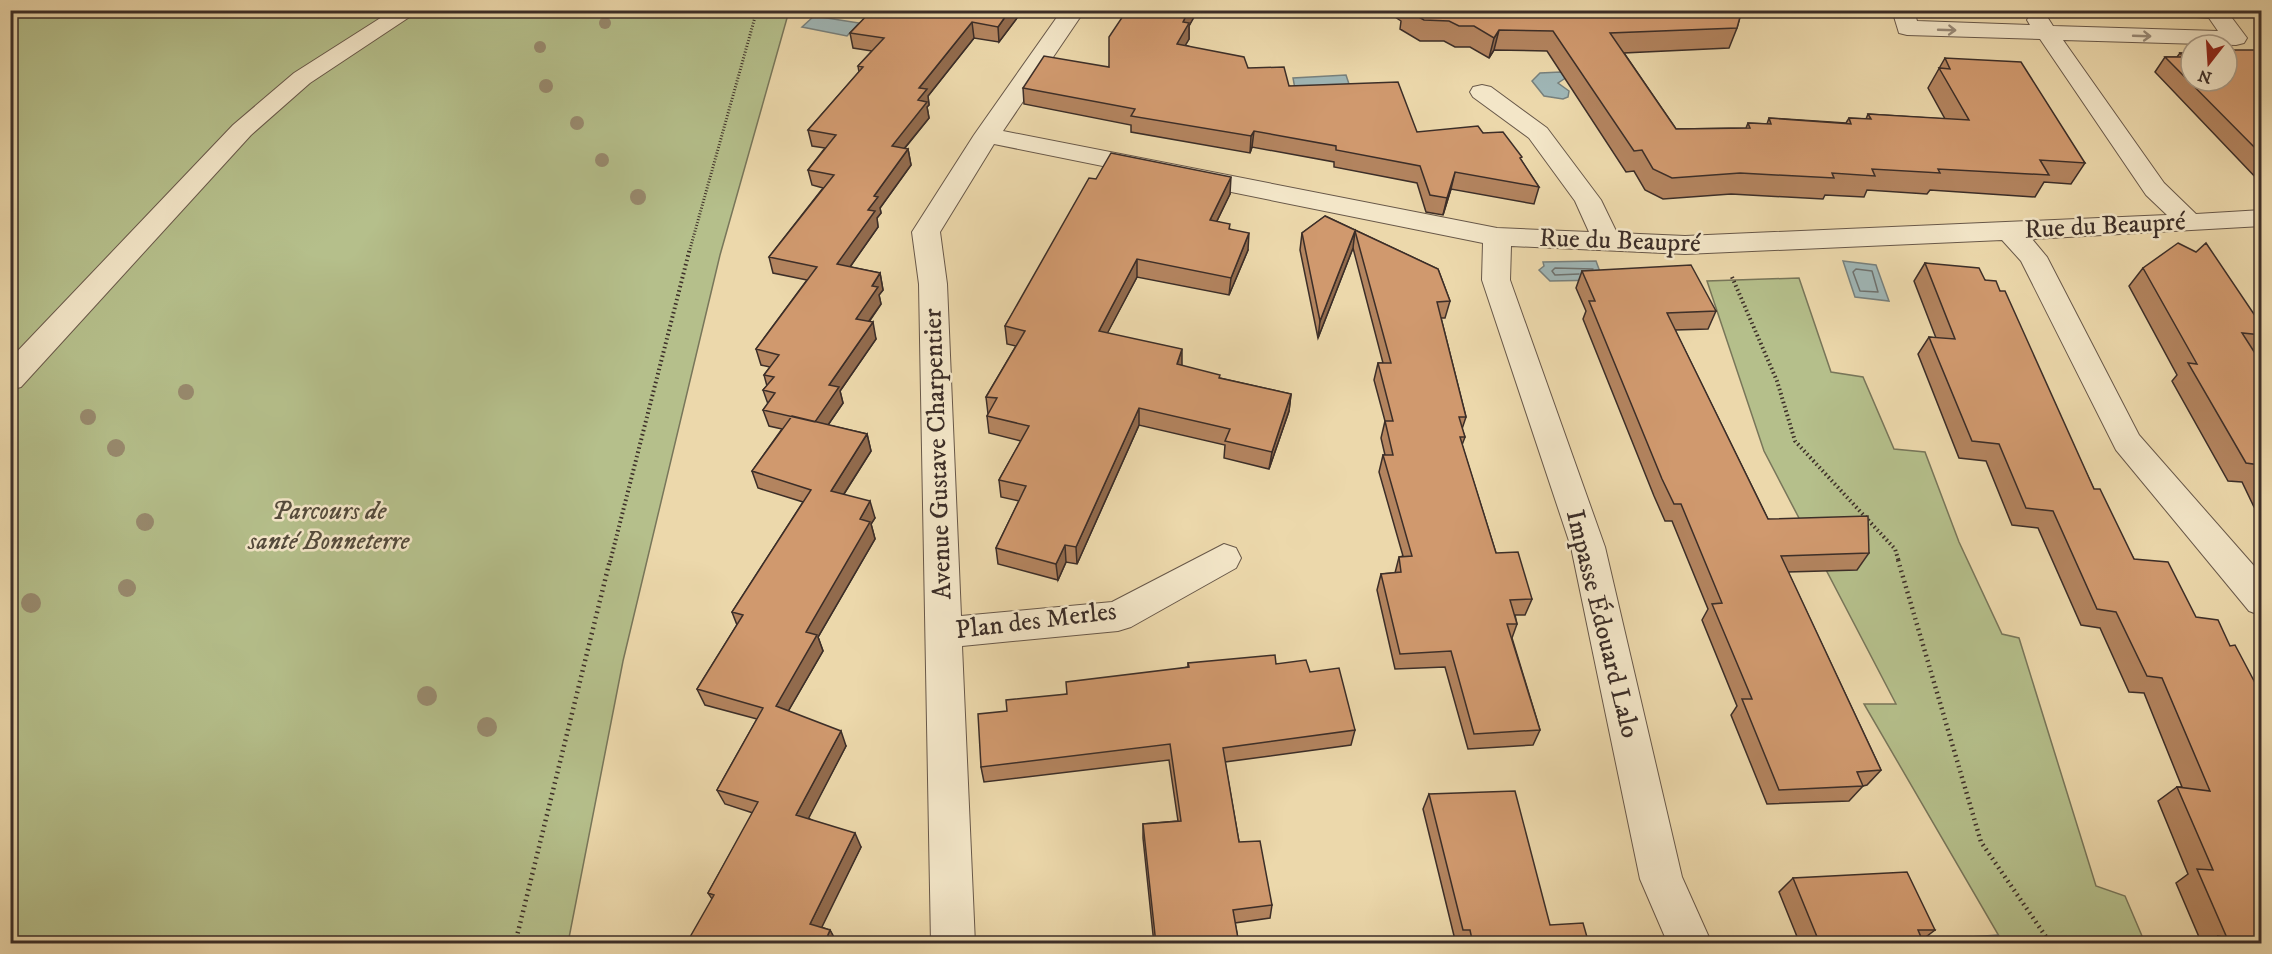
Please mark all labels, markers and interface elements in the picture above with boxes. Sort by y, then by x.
one-way arrow [1937,24,1957,35]
one-way arrow [2131,30,2151,42]
north arrow [2179,33,2239,93]
text: N [2196,65,2214,88]
street label: Rue du Beaupré [2023,205,2187,247]
street label: Rue du Beaupré [1539,222,1702,260]
street label: Avenue Gustave Charpentier [916,308,960,600]
park label: Parcours de santé Bonneterre [248,495,411,558]
street label: Impasse Édouard Lalo [1558,506,1646,742]
street label: Plan des Merles [954,595,1118,647]

